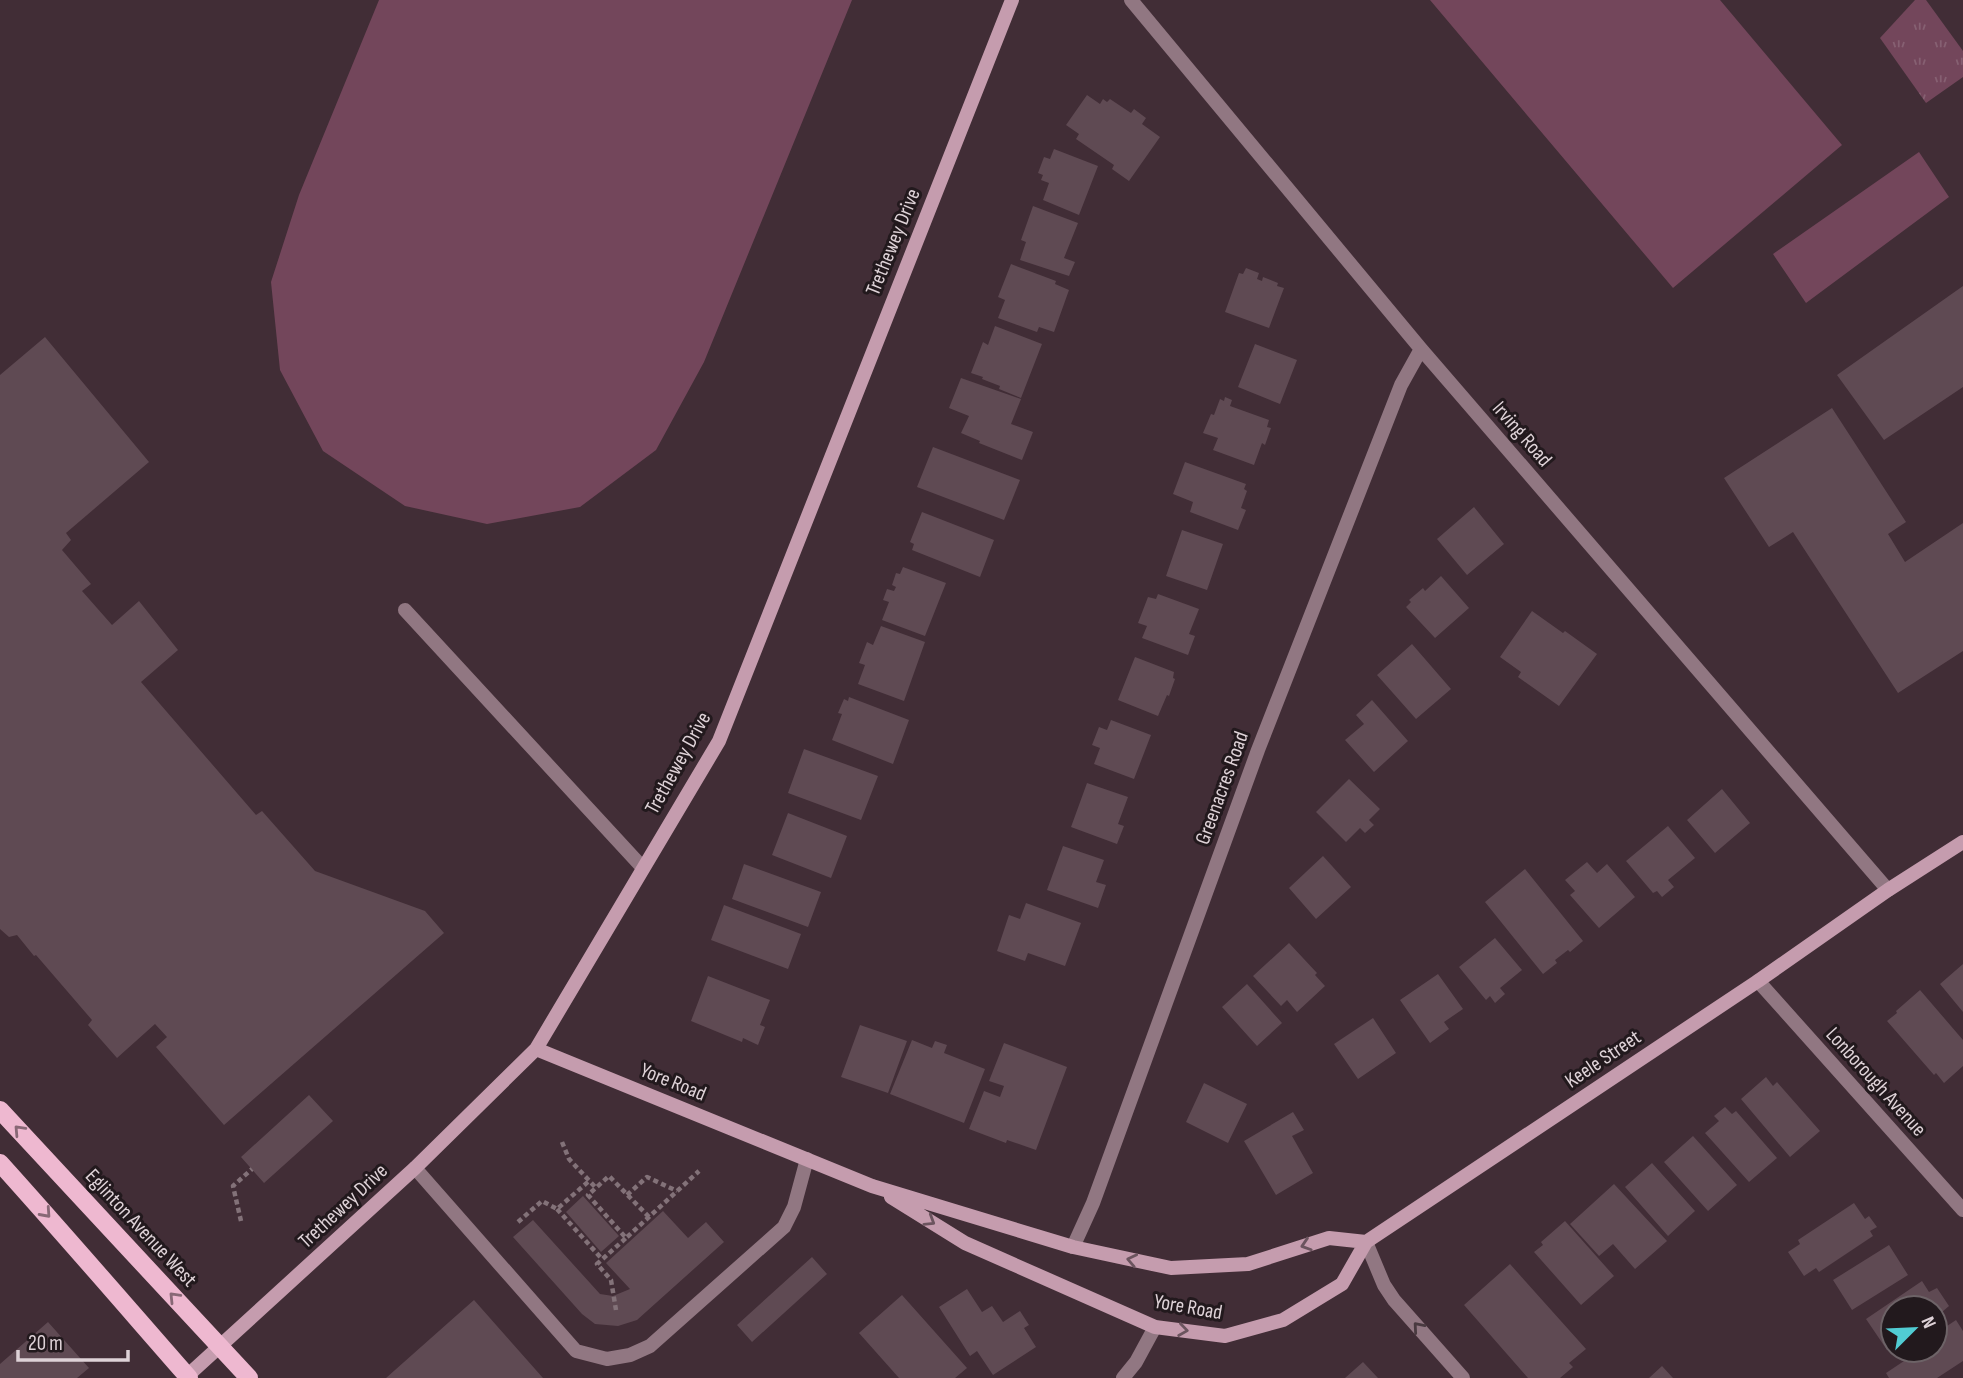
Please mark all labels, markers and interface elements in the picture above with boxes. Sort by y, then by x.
street label: Trethewey Drive [860,185,926,299]
street label: Irving Road [1487,396,1557,472]
street label: Trethewey Drive [640,708,716,818]
street label: Greenacres Road [1190,728,1254,848]
street label: Lonborough Avenue [1821,1022,1931,1142]
street label: Keele Street [1560,1025,1646,1093]
street label: Yore Road [636,1058,710,1106]
one-way arrow [15,1125,28,1138]
street label: Trethewey Drive [293,1158,393,1254]
street label: Eglinton Avenue West [80,1164,202,1292]
one-way arrow [38,1205,50,1218]
one-way arrow [922,1213,935,1226]
one-way arrow [1300,1237,1312,1252]
one-way arrow [1126,1253,1138,1268]
street label: Yore Road [1152,1289,1224,1325]
one-way arrow [169,1293,182,1306]
north arrow [1879,1294,1949,1364]
text: N [1916,1313,1941,1332]
scale bar [18,1318,128,1362]
one-way arrow [1413,1322,1426,1335]
one-way arrow [1177,1323,1188,1338]
text: 20 m [28,1331,63,1356]

